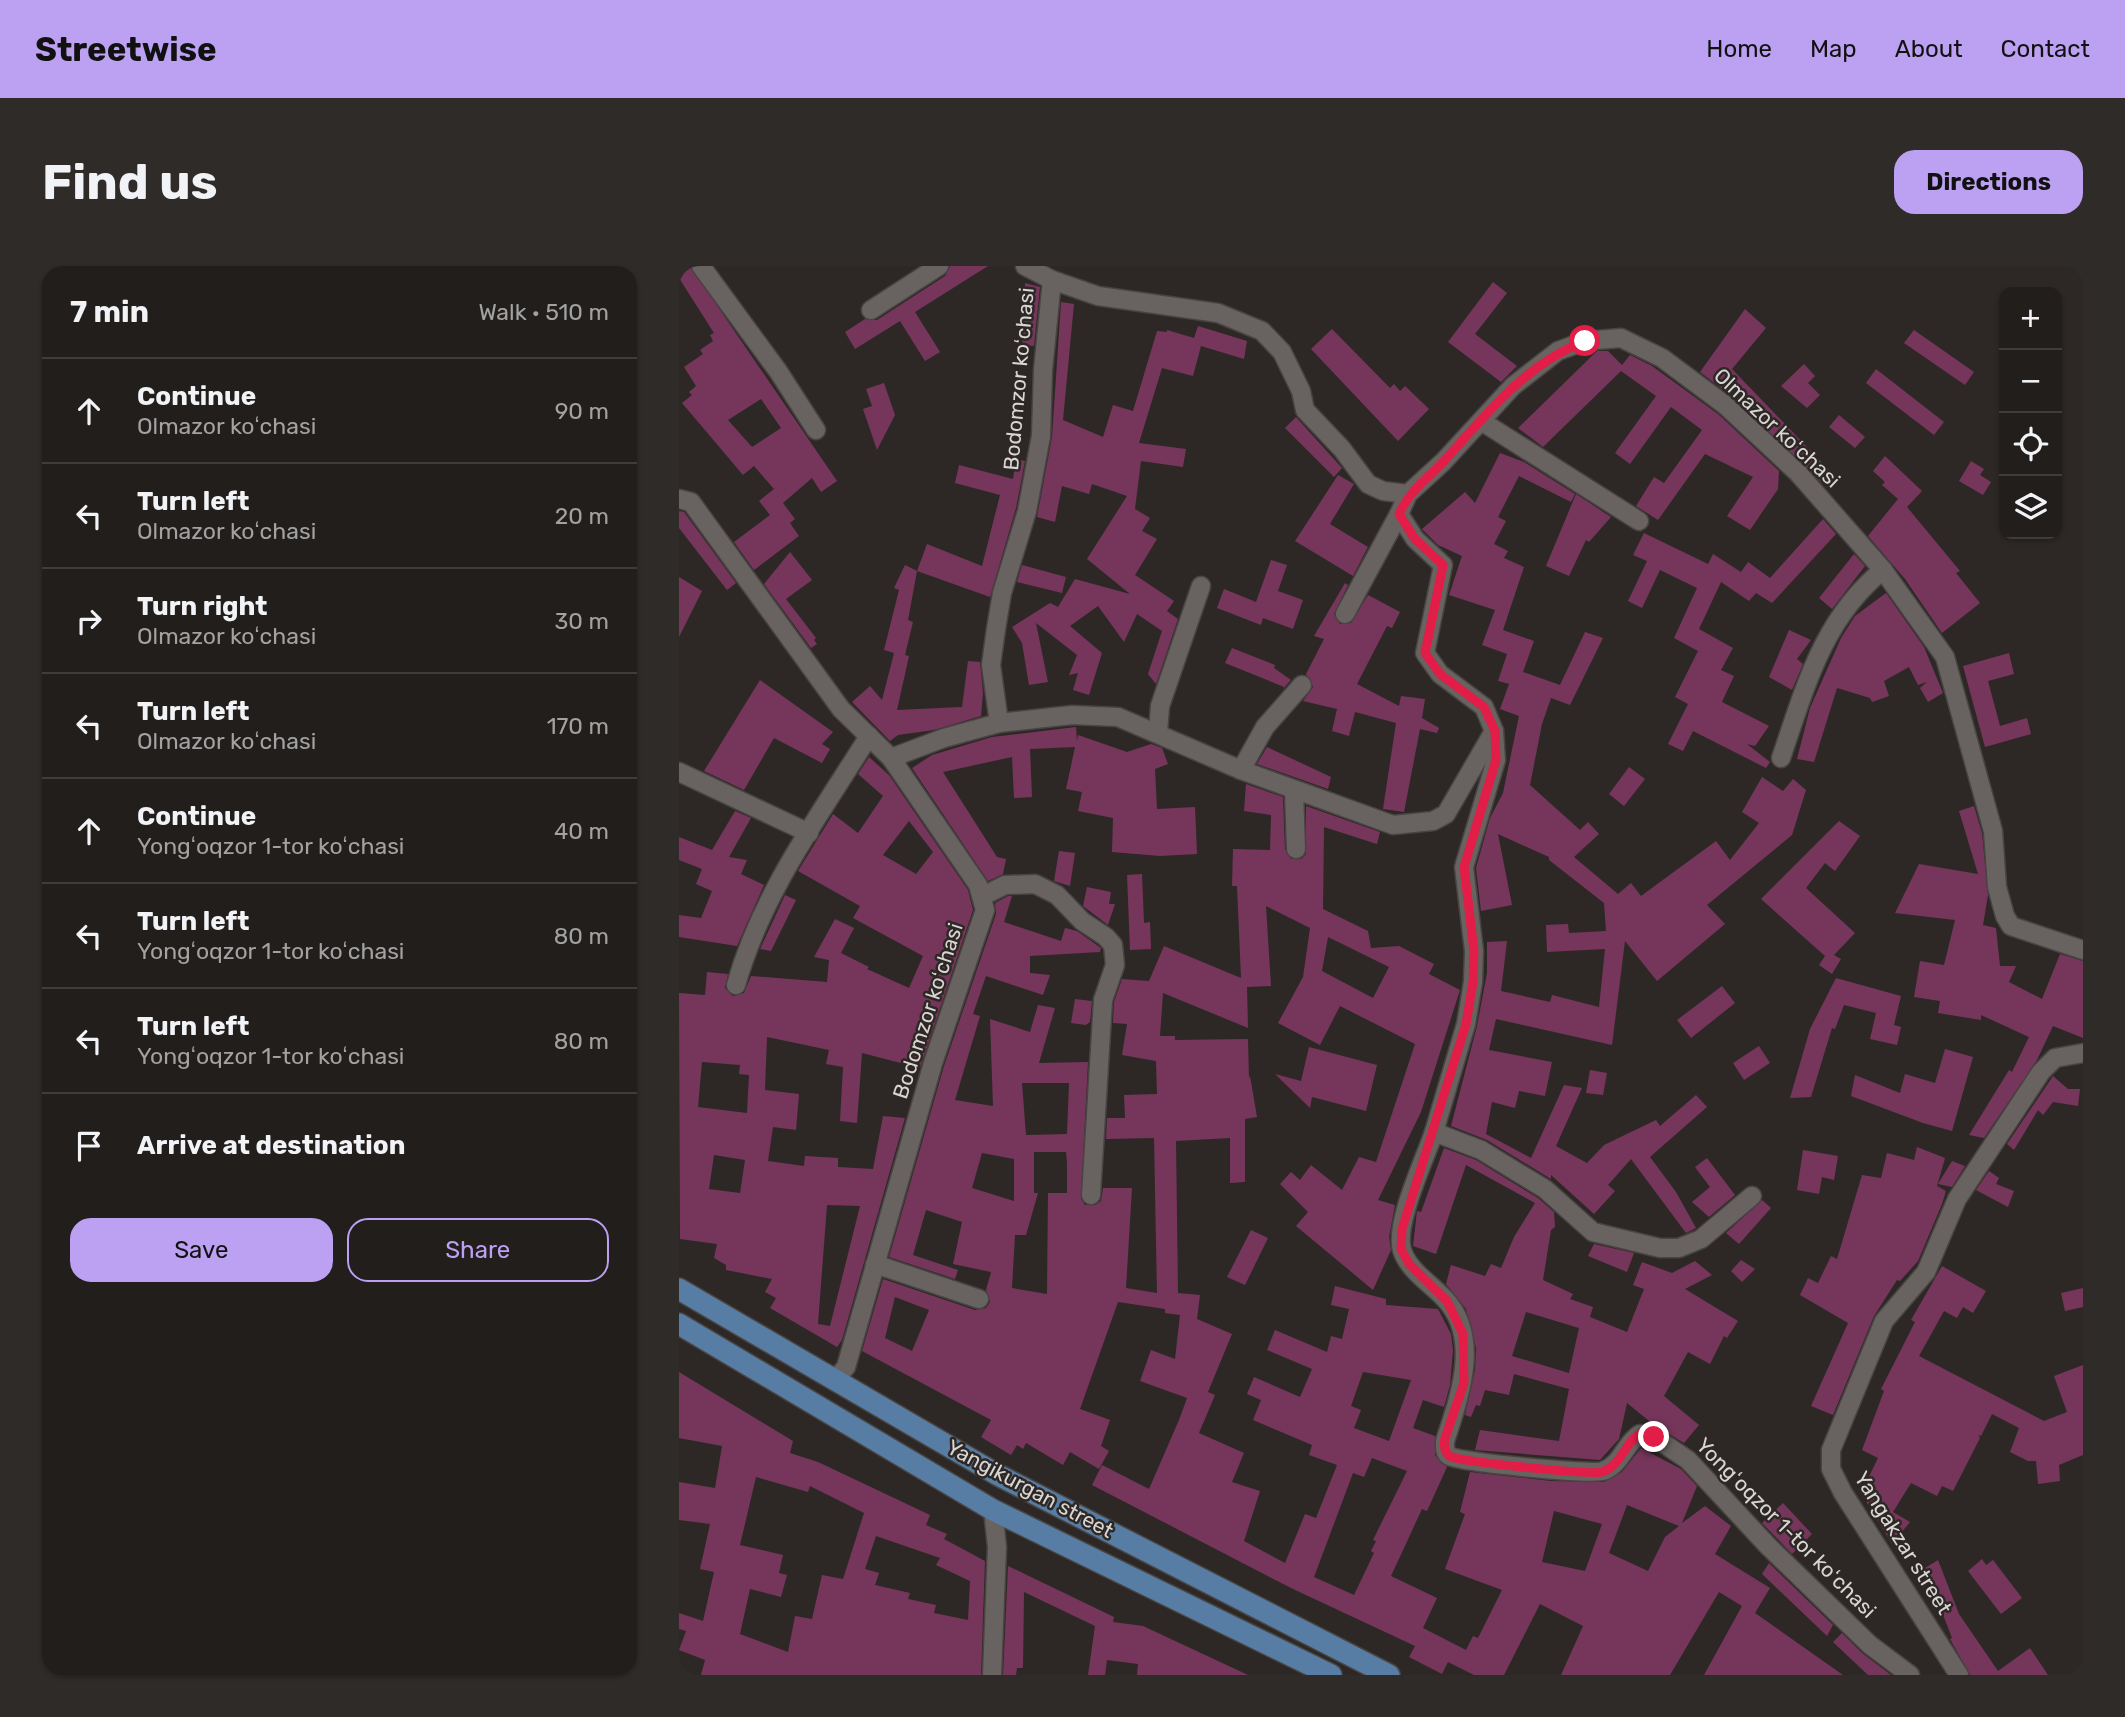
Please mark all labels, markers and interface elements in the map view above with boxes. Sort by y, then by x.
text: Streetwise [35,30,217,69]
text: Home [1706,35,1772,63]
text: Map [1810,35,1857,63]
text: About [1895,35,1963,63]
text: Contact [2001,35,2090,63]
button: Directions [1894,150,2083,214]
text: Find us [42,153,218,211]
street label: Bodomzor koʻchasi [998,287,1039,471]
map controls [1999,287,2062,539]
button: + [1999,287,2062,350]
text: 7 min [70,294,149,330]
text: Walk · 510 m [478,298,609,326]
route start [1569,325,1600,356]
button: − [1999,350,2062,413]
street label: Olmazor koʻchasi [1709,363,1846,493]
text: Continue [137,381,256,412]
icon: ahead [70,392,108,430]
text: 90 m [555,397,609,425]
text: Olmazor koʻchasi [137,412,316,440]
button: locate [1999,413,2062,476]
button: layers [1999,476,2062,539]
text: Turn left [137,486,249,517]
icon: left [70,497,108,535]
text: 20 m [555,502,609,530]
text: Olmazor koʻchasi [137,517,316,545]
text: Turn right [137,591,267,622]
icon: right [70,602,108,640]
text: 30 m [554,607,609,635]
text: Olmazor koʻchasi [137,622,316,650]
text: Turn left [137,696,249,727]
icon: left [70,707,108,745]
text: 170 m [547,712,609,740]
text: Olmazor koʻchasi [137,727,316,755]
text: Continue [137,801,256,832]
icon: ahead [70,812,108,850]
text: 40 m [554,817,609,845]
text: Yongʻoqzor 1-tor koʻchasi [137,832,404,860]
text: Turn left [137,906,249,937]
icon: left [70,917,108,955]
street label: Bodomzor koʻchasi [887,920,968,1102]
text: 80 m [554,922,609,950]
text: Yongʻoqzor 1-tor koʻchasi [137,937,404,965]
text: Turn left [137,1011,249,1042]
icon: left [70,1022,108,1060]
text: 80 m [554,1027,609,1055]
text: Yongʻoqzor 1-tor koʻchasi [137,1042,404,1070]
icon: arrive [70,1127,108,1165]
text: Arrive at destination [137,1130,405,1161]
button: Save [70,1218,333,1282]
button: Share [347,1218,609,1282]
route end [1638,1421,1669,1452]
street label: Yongʻoqzor 1-tor koʻchasi [1691,1432,1882,1623]
street label: Yangikurgan street [943,1434,1118,1543]
street label: Yangakzar street [1849,1467,1957,1619]

